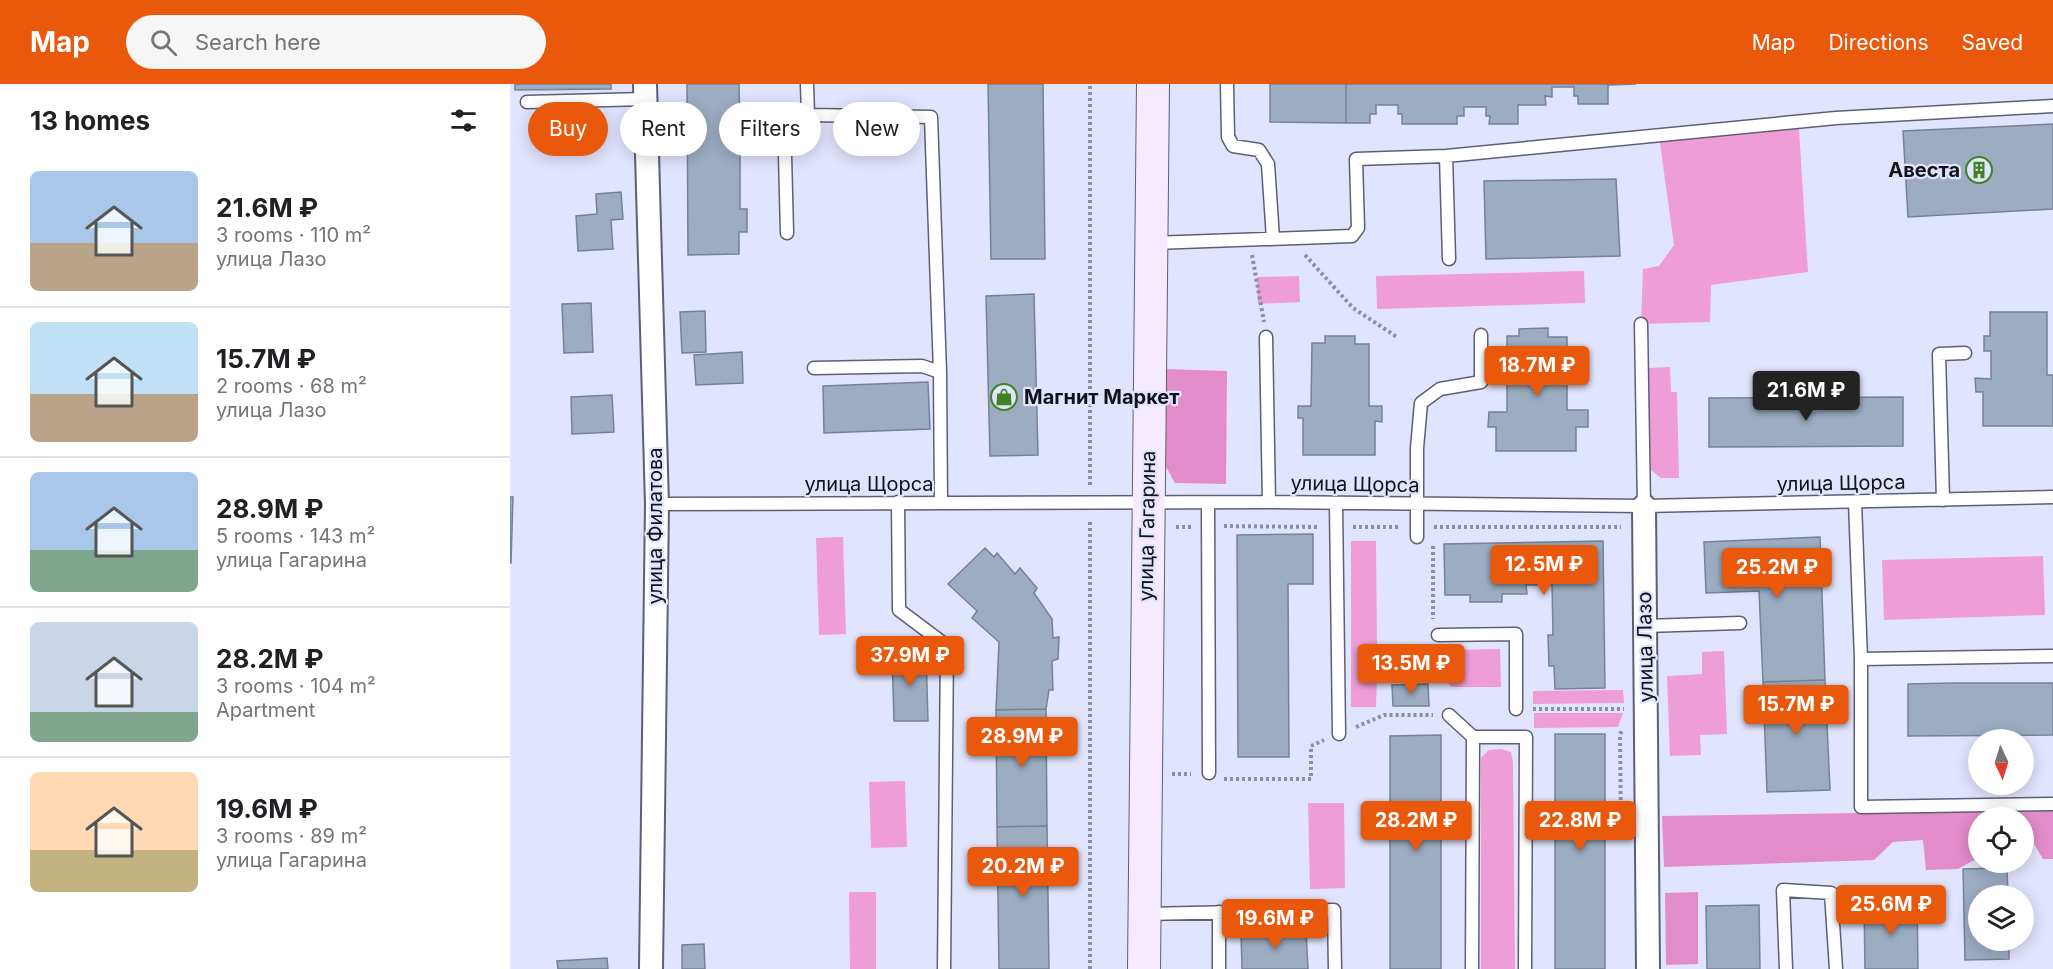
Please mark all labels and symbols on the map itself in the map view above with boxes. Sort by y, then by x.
building icon: Авеста [1964,155,1994,185]
place label: Авеста [1888,158,1960,182]
pin: 18.7M ₽ [1482,346,1592,397]
pin: 21.6M ₽ [1751,371,1861,422]
shop icon: Магнит Маркет [989,382,1019,412]
place label: Магнит Маркет [1024,385,1179,409]
street label: улица Филатова [643,447,667,605]
street label: улица Гагарина [1134,450,1160,602]
street label: улица Щорса [1776,470,1906,496]
street label: улица Щорса [1290,471,1420,497]
street label: улица Щорса [805,472,934,496]
pin: 12.5M ₽ [1489,545,1599,596]
pin: 25.2M ₽ [1722,548,1832,599]
street label: улица Лазо [1632,592,1658,702]
pin: 37.9M ₽ [855,636,965,687]
pin: 13.5M ₽ [1356,644,1466,695]
pin: 15.7M ₽ [1741,685,1851,736]
pin: 28.9M ₽ [967,717,1077,768]
north arrow [1968,729,2034,795]
pin: 28.2M ₽ [1361,801,1471,852]
pin: 22.8M ₽ [1525,801,1635,852]
pin: 20.2M ₽ [968,847,1078,898]
pin: 25.6M ₽ [1836,885,1946,936]
pin: 19.6M ₽ [1220,899,1330,950]

